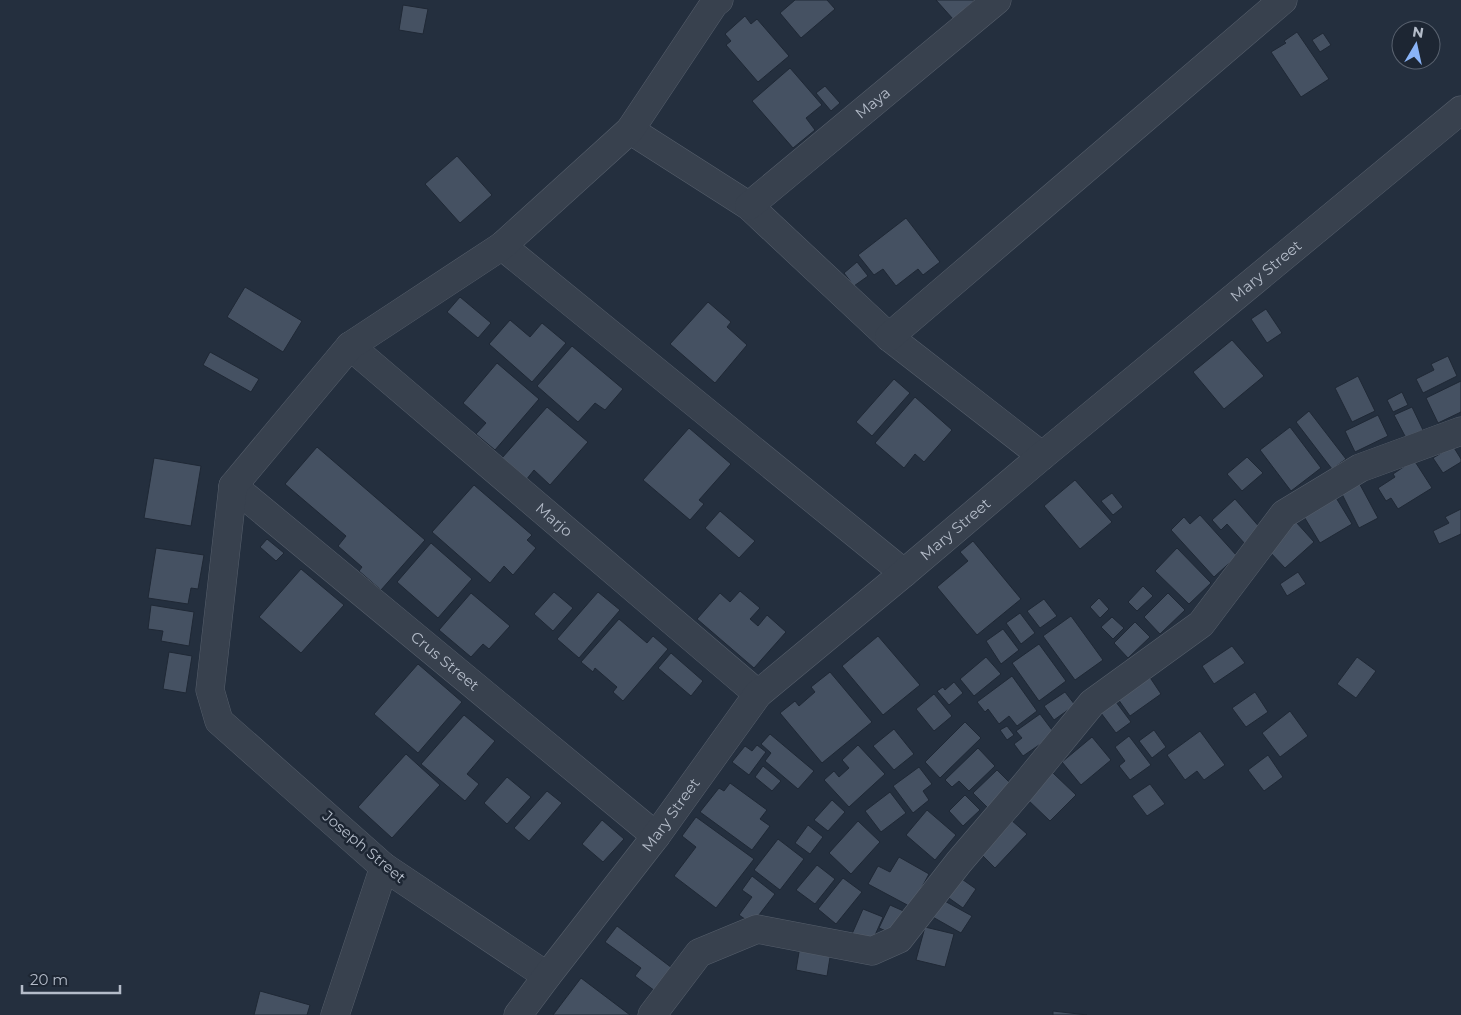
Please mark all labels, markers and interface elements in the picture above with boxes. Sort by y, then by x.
north arrow [1391,20,1441,70]
text: N [1411,22,1425,42]
street label: Maya [851,83,894,123]
street label: Mary Street [1226,236,1305,305]
street label: Mary Street [916,494,994,564]
street label: Marjo [532,498,577,541]
street label: Crus Street [407,627,483,695]
street label: Mary Street [637,774,704,855]
street label: Joseph Street [318,806,410,887]
scale bar [22,962,120,994]
text: 20 m [30,970,68,989]

